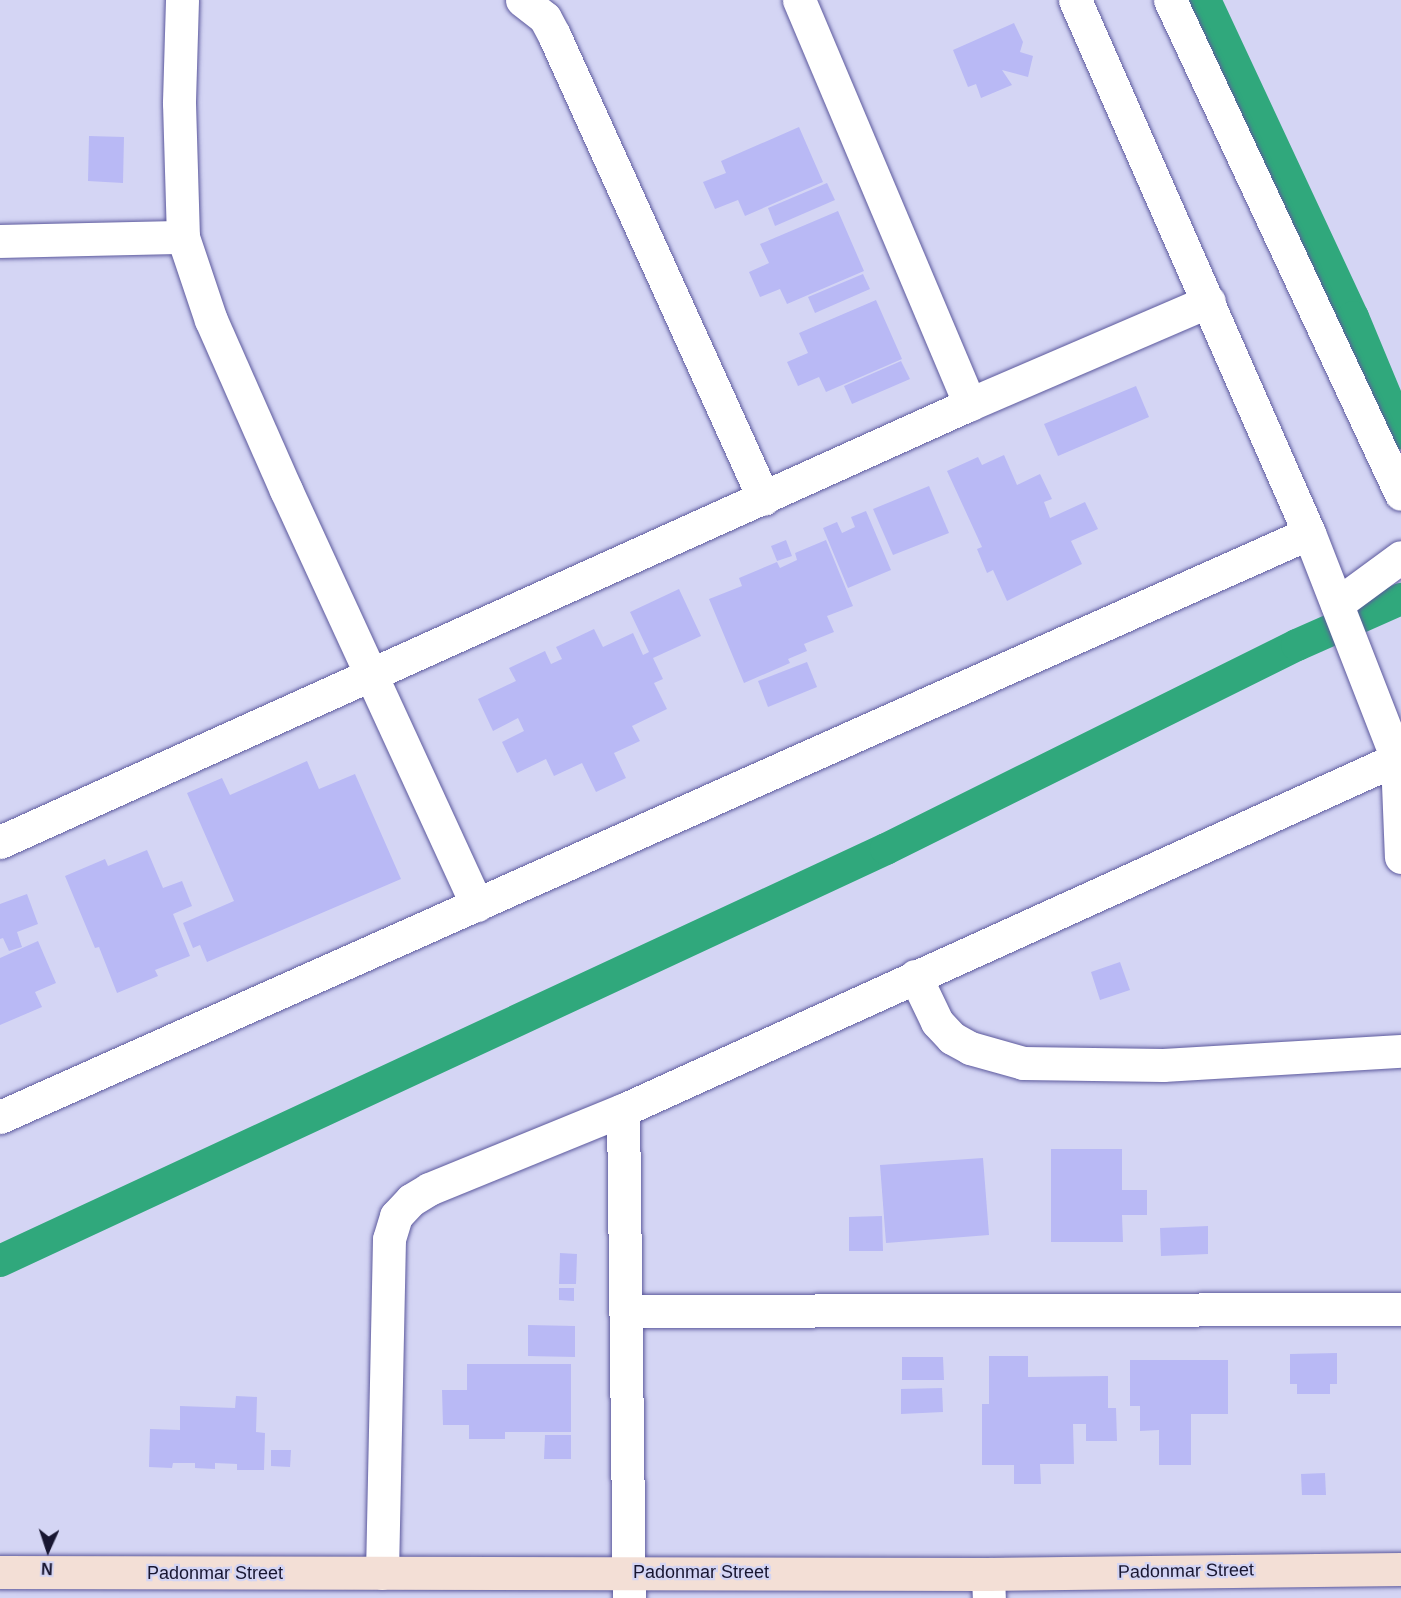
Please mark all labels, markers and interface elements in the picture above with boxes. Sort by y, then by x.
north arrow [18,1520,78,1580]
street label: Padonmar Street [1118,1559,1254,1583]
text: N [41,1560,53,1577]
street label: Padonmar Street [633,1561,769,1583]
street label: Padonmar Street [147,1562,283,1584]

